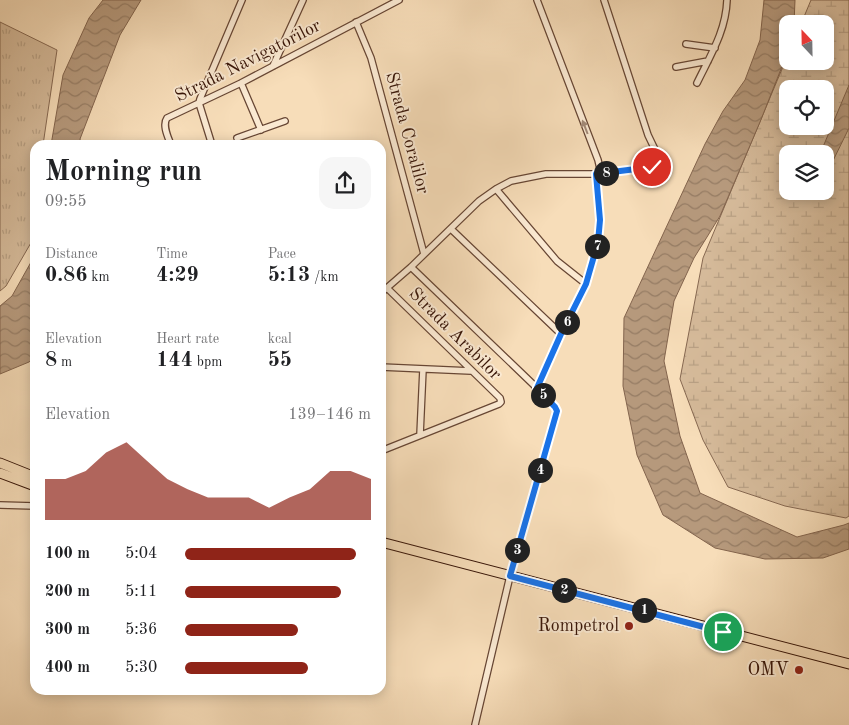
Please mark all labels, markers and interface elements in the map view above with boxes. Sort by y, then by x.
north arrow [779,15,834,70]
map controls [779,15,834,200]
street label: Strada Navigatorilor [172,16,324,106]
street label: Strada Coralilor [382,70,432,196]
button: locate [779,80,834,135]
one-way arrow [581,120,588,135]
button: layers [779,145,834,200]
pin [631,146,673,188]
icon: check [638,153,666,181]
button: share [319,157,371,209]
text: Morning run [45,159,202,187]
pin: 8 [594,160,618,186]
text: 8 [602,166,611,180]
text: 09:55 [45,194,87,210]
pin: 7 [584,234,610,258]
text: 7 [593,239,602,253]
text: Distance [45,247,98,261]
text: Time [156,247,188,261]
text: Pace [268,247,296,261]
text: 0.86 [45,265,87,286]
text: 4:29 [156,265,199,286]
text: 5:13 [268,265,310,286]
text: km [87,270,110,284]
text: /km [310,270,339,284]
street label: Strada Arabilor [405,284,505,384]
pin: 6 [554,310,580,334]
text: 6 [563,315,572,329]
text: Elevation [45,332,102,346]
text: Heart rate [156,332,219,346]
text: kcal [268,332,292,346]
text: 8 [45,350,57,371]
text: 144 [156,350,193,371]
text: 55 [268,350,292,371]
text: m [57,355,72,369]
text: bpm [193,355,222,369]
pin: 5 [530,382,556,408]
text: 5 [539,388,548,402]
text: Elevation [45,407,110,423]
text: 139–146 m [288,407,371,423]
pin: 4 [528,458,552,482]
text: 4 [536,463,545,477]
pin: 3 [504,538,530,562]
text: 3 [513,543,522,557]
text: 100 m [45,546,90,562]
text: 5:04 [125,546,157,562]
pin: 2 [552,578,576,602]
text: 2 [560,583,569,597]
text: 200 m [45,584,90,600]
text: 5:11 [125,584,157,600]
pin: 1 [632,598,656,622]
text: 1 [640,603,649,617]
pin [702,611,744,653]
place label: Rompetrol [538,617,619,635]
icon: arrive [709,618,737,646]
marker: Rompetrol [623,620,635,632]
text: 300 m [45,622,90,638]
text: 5:36 [125,622,157,638]
text: 400 m [45,660,90,676]
text: 5:30 [125,660,157,676]
place label: OMV [747,661,789,679]
marker: OMV [793,664,805,676]

